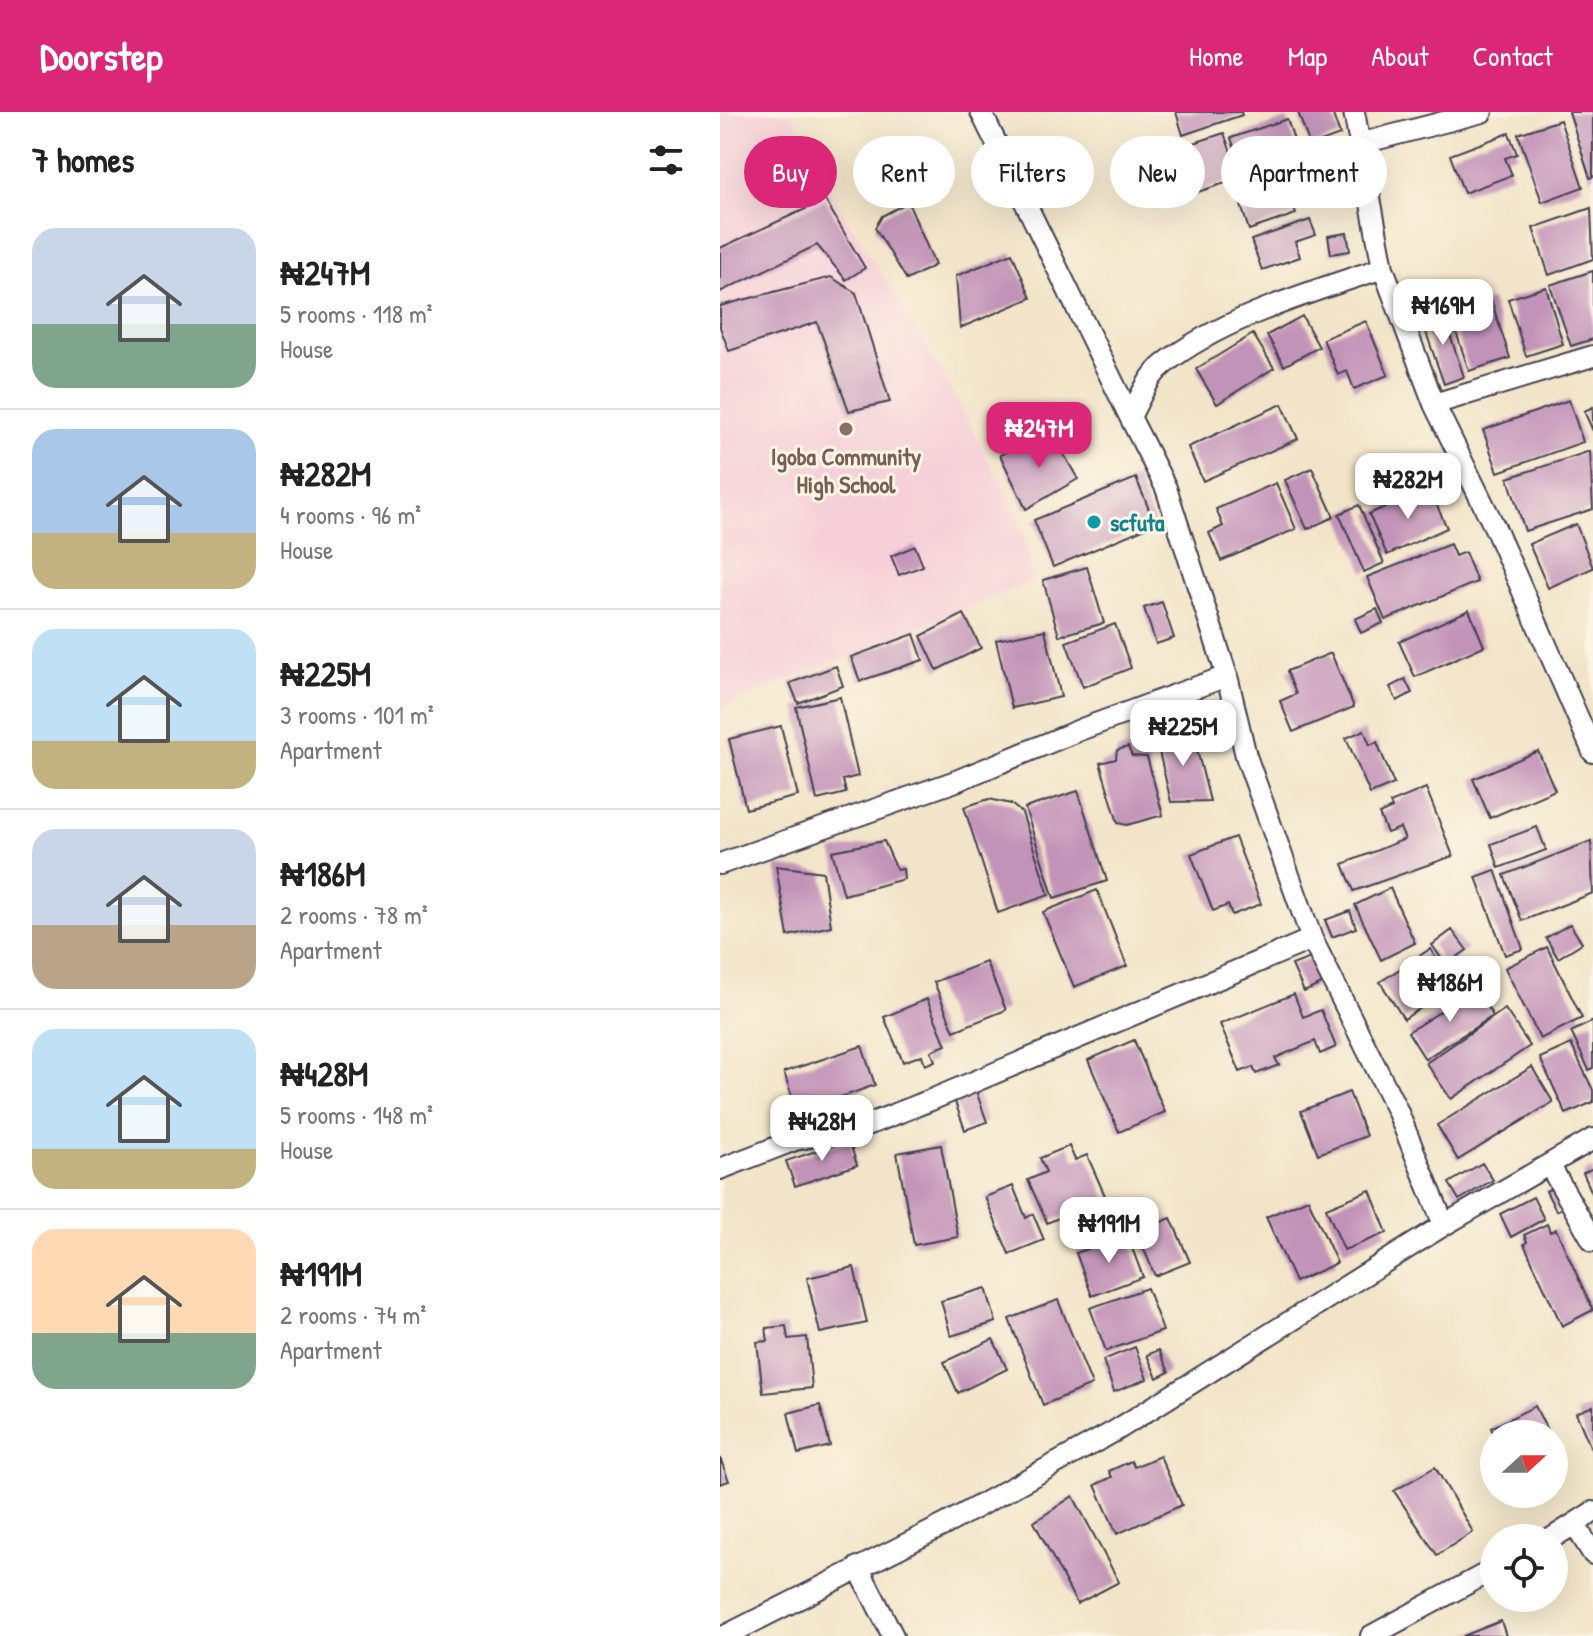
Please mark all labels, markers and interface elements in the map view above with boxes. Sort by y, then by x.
text: Doorstep [40,30,162,82]
text: Home [1189,37,1244,75]
text: Map [1288,37,1327,75]
text: About [1371,37,1429,75]
text: Contact [1473,37,1553,75]
chip: Buy [744,136,837,208]
chip: Rent [853,136,955,208]
chip: Filters [971,136,1094,208]
chip: New [1110,136,1205,208]
chip: Apartment [1221,136,1387,208]
text: 7 homes [32,137,134,183]
icon: filters [644,138,688,182]
text: ₦247M [280,250,370,296]
icon: home [96,260,192,356]
pin: ₦169M [1387,279,1499,347]
text: ₦169M [1411,287,1475,322]
text: 5 rooms · 118 m² [280,296,433,331]
text: House [280,331,333,366]
pin: ₦247M [983,402,1095,470]
text: ₦247M [1004,410,1074,445]
marker: Igoba Community High School [837,420,855,438]
place label: Igoba Community High School [771,440,921,501]
text: ₦282M [280,451,371,497]
pin: ₦282M [1352,453,1464,521]
icon: home [96,461,192,557]
text: ₦282M [1373,461,1443,496]
text: 4 rooms · 96 m² [280,497,421,532]
place label: scfuta [1110,506,1165,538]
marker: scfuta [1085,513,1103,531]
text: House [280,532,333,567]
text: ₦225M [280,651,371,697]
icon: home [96,661,192,757]
text: 3 rooms · 101 m² [280,697,434,732]
pin: ₦225M [1127,700,1239,768]
text: ₦225M [1148,708,1218,743]
text: Apartment [280,732,382,767]
text: ₦186M [280,851,365,897]
icon: home [96,861,192,957]
text: 2 rooms · 78 m² [280,897,428,932]
text: Apartment [280,932,382,967]
pin: ₦186M [1394,956,1506,1024]
text: ₦186M [1417,964,1483,999]
text: ₦428M [280,1051,368,1097]
icon: home [96,1061,192,1157]
pin: ₦428M [766,1095,878,1163]
text: 5 rooms · 148 m² [280,1097,433,1132]
text: ₦428M [788,1103,856,1138]
text: House [280,1132,333,1167]
pin: ₦191M [1053,1197,1165,1265]
text: ₦191M [1078,1205,1140,1240]
text: ₦191M [280,1251,362,1297]
icon: home [96,1261,192,1357]
text: 2 rooms · 74 m² [280,1297,426,1332]
text: Apartment [280,1332,382,1367]
north arrow [1480,1420,1568,1508]
map controls [1480,1420,1568,1612]
button: locate [1480,1524,1568,1612]

